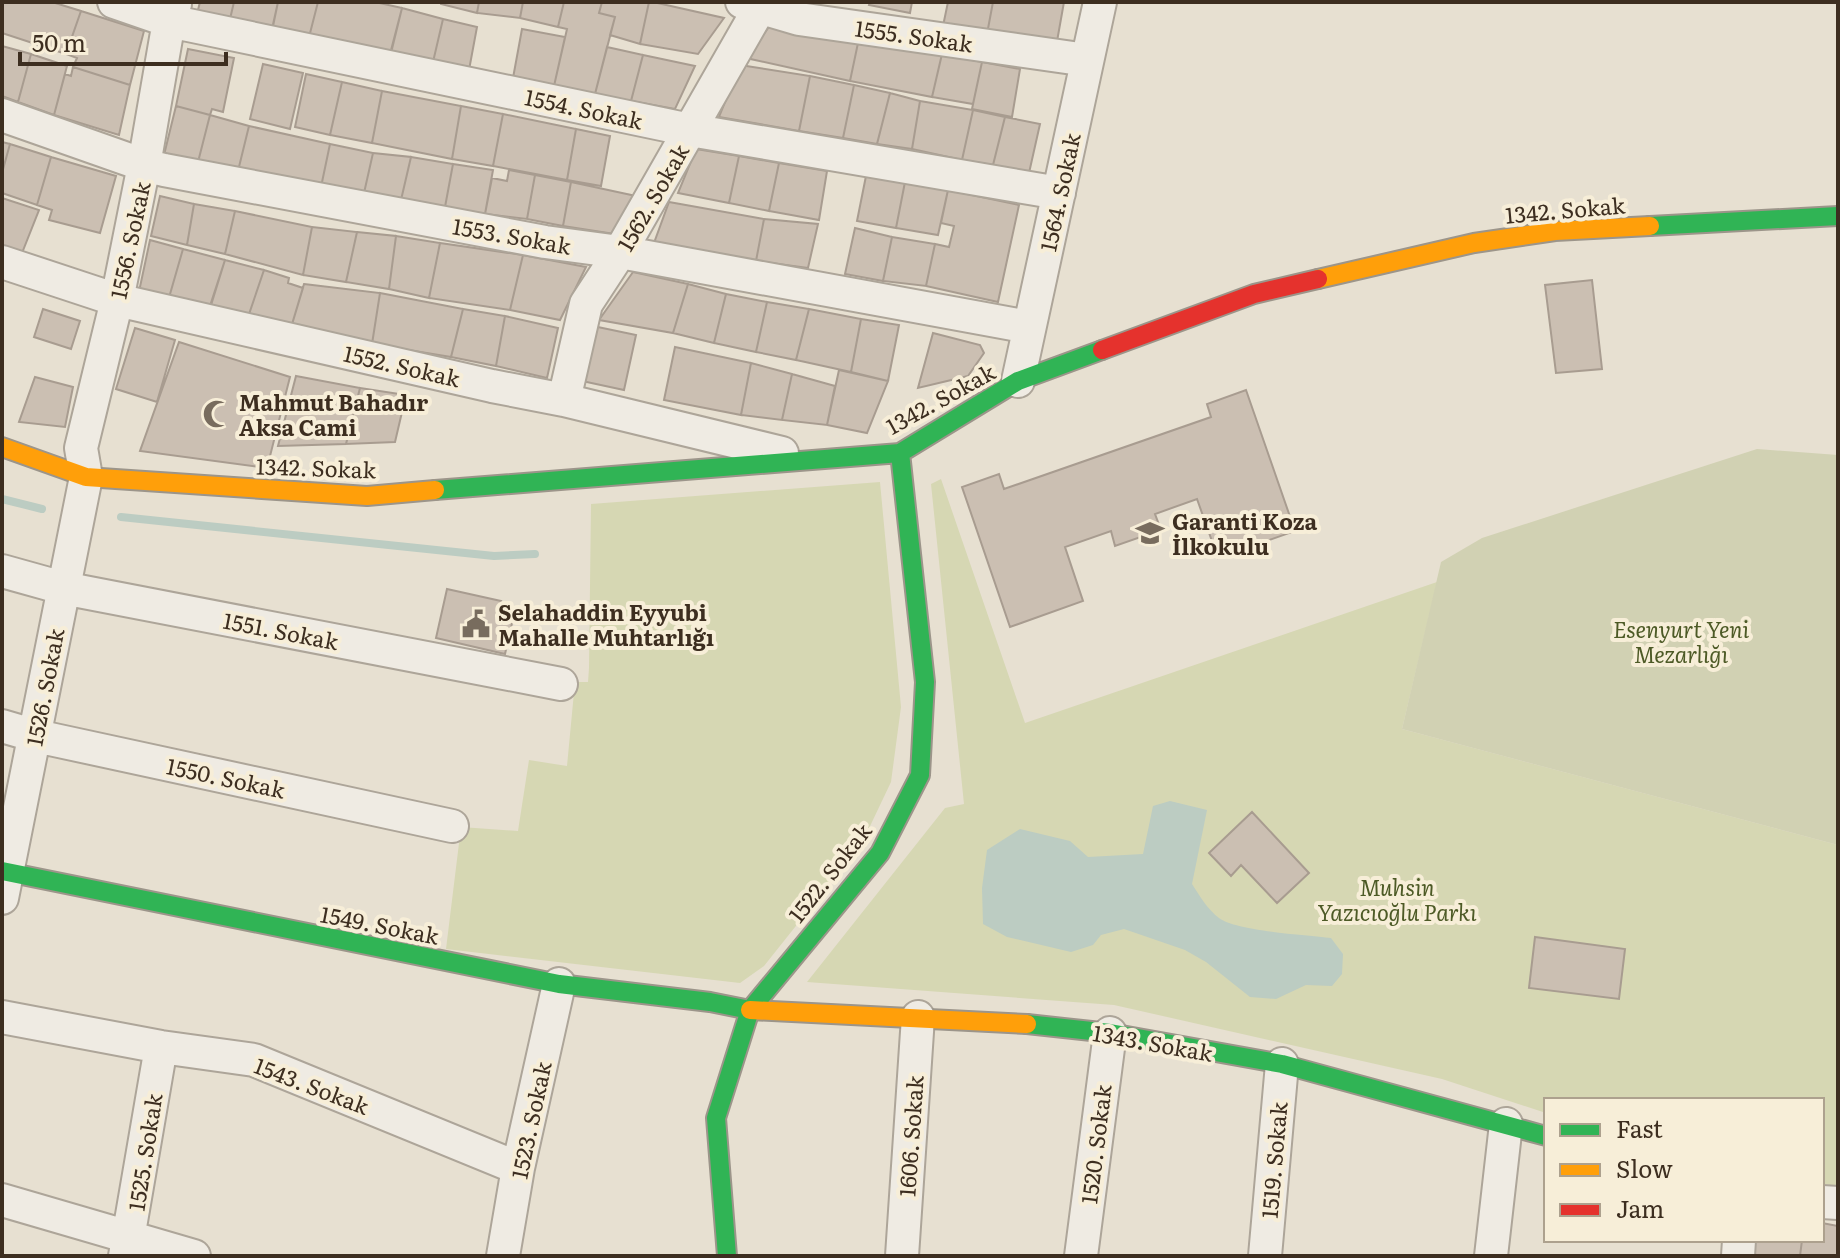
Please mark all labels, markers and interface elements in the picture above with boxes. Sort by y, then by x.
street label: 1555. Sokak [853,10,976,60]
scale bar [20,16,226,66]
text: 50 m [32,24,86,59]
street label: 1554. Sokak [522,79,646,137]
street label: 1564. Sokak [1030,129,1088,254]
street label: 1562. Sokak [608,137,696,257]
street label: 1556. Sokak [100,178,158,302]
street label: 1342. Sokak [1504,187,1627,231]
street label: 1553. Sokak [450,208,574,262]
street label: 1552. Sokak [341,336,464,395]
street label: 1342. Sokak [879,354,1001,442]
place label: Mahmut Bahadır Aksa Cami [239,385,428,443]
mosque icon: Mahmut Bahadır Aksa Cami [202,399,232,429]
street label: 1342. Sokak [255,448,377,486]
place label: Garanti Koza İlkokulu [1172,504,1318,562]
school or university icon: Garanti Koza İlkokulu [1135,518,1165,548]
place label: Selahaddin Eyyubi Mahalle Muhtarlığı [498,595,714,653]
street label: 1551. Sokak [221,603,342,657]
public building icon: Selahaddin Eyyubi Mahalle Muhtarlığı [461,609,491,639]
park label: Esenyurt Yeni Mezarlığı [1613,612,1750,670]
street label: 1526. Sokak [16,625,72,749]
street label: 1550. Sokak [164,748,289,806]
street label: 1522. Sokak [780,815,879,929]
park label: Muhsin Yazıcıoğlu Parkı [1318,870,1477,928]
street label: 1549. Sokak [318,896,443,952]
street label: 1343. Sokak [1091,1015,1216,1069]
street label: 1543. Sokak [250,1048,375,1122]
street label: 1523. Sokak [501,1058,559,1182]
street label: 1606. Sokak [889,1074,931,1198]
street label: 1520. Sokak [1071,1082,1119,1206]
street label: 1525. Sokak [118,1090,170,1213]
legend [1544,1098,1824,1242]
street label: 1519. Sokak [1251,1100,1295,1220]
text: Fast [1616,1110,1663,1145]
text: Slow [1616,1150,1673,1185]
text: Jam [1616,1190,1664,1225]

